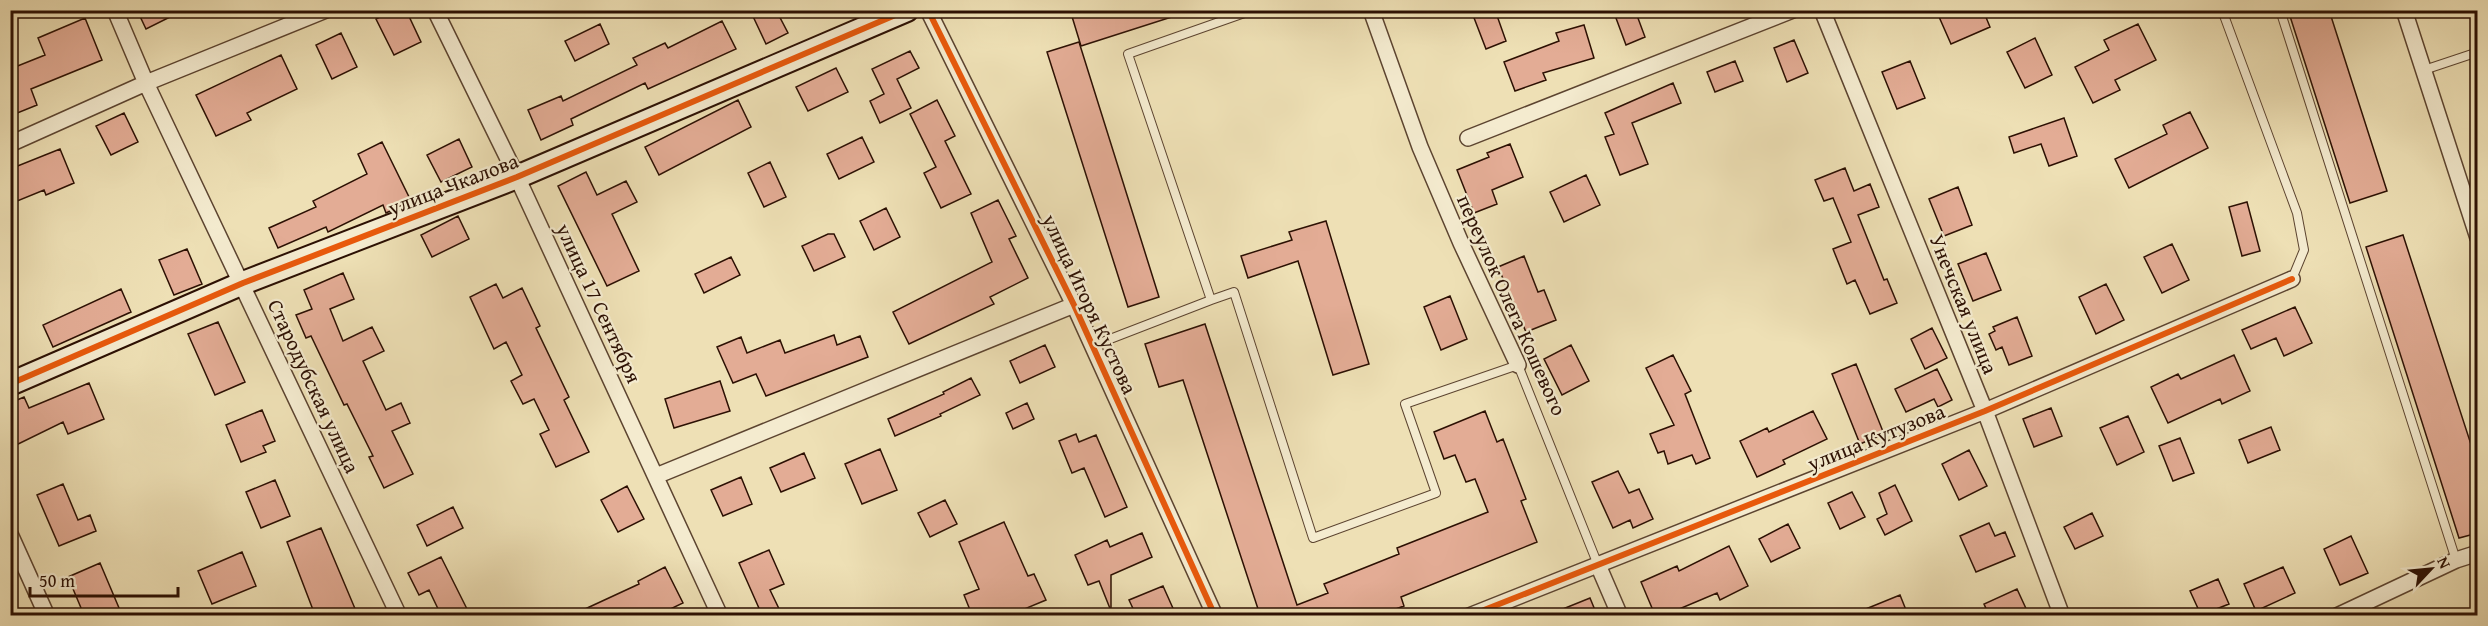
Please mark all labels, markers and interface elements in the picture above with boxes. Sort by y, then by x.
street label: улица Чкалова [382,145,523,223]
street label: переулок Олега Кошевого [1449,190,1575,420]
street label: улица Игоря Кустова [1034,208,1145,399]
street label: улица 17 Сентября [548,217,650,388]
street label: Унечская улица [1922,229,2006,379]
street label: Стародубская улица [260,294,368,478]
street label: улица Кутузова [1802,395,1949,479]
north arrow [2401,539,2461,599]
text: N [2431,552,2458,573]
scale bar [30,560,178,598]
text: 50 m [39,567,75,594]

